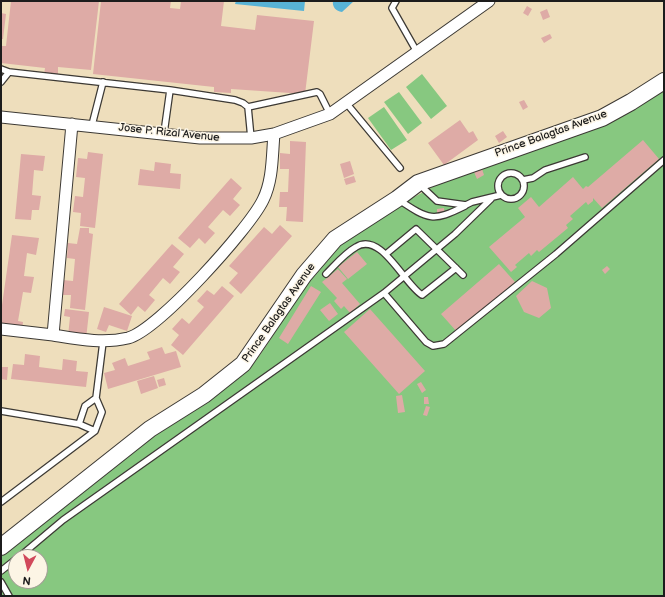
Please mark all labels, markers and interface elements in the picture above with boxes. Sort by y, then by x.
street label: Prince Balagtas Avenue [493,108,609,160]
street label: Jose P. Rizal Avenue [118,121,220,145]
street label: Prince Balagtas Avenue [240,261,318,365]
north arrow [8,549,48,589]
text: N [22,573,32,587]

